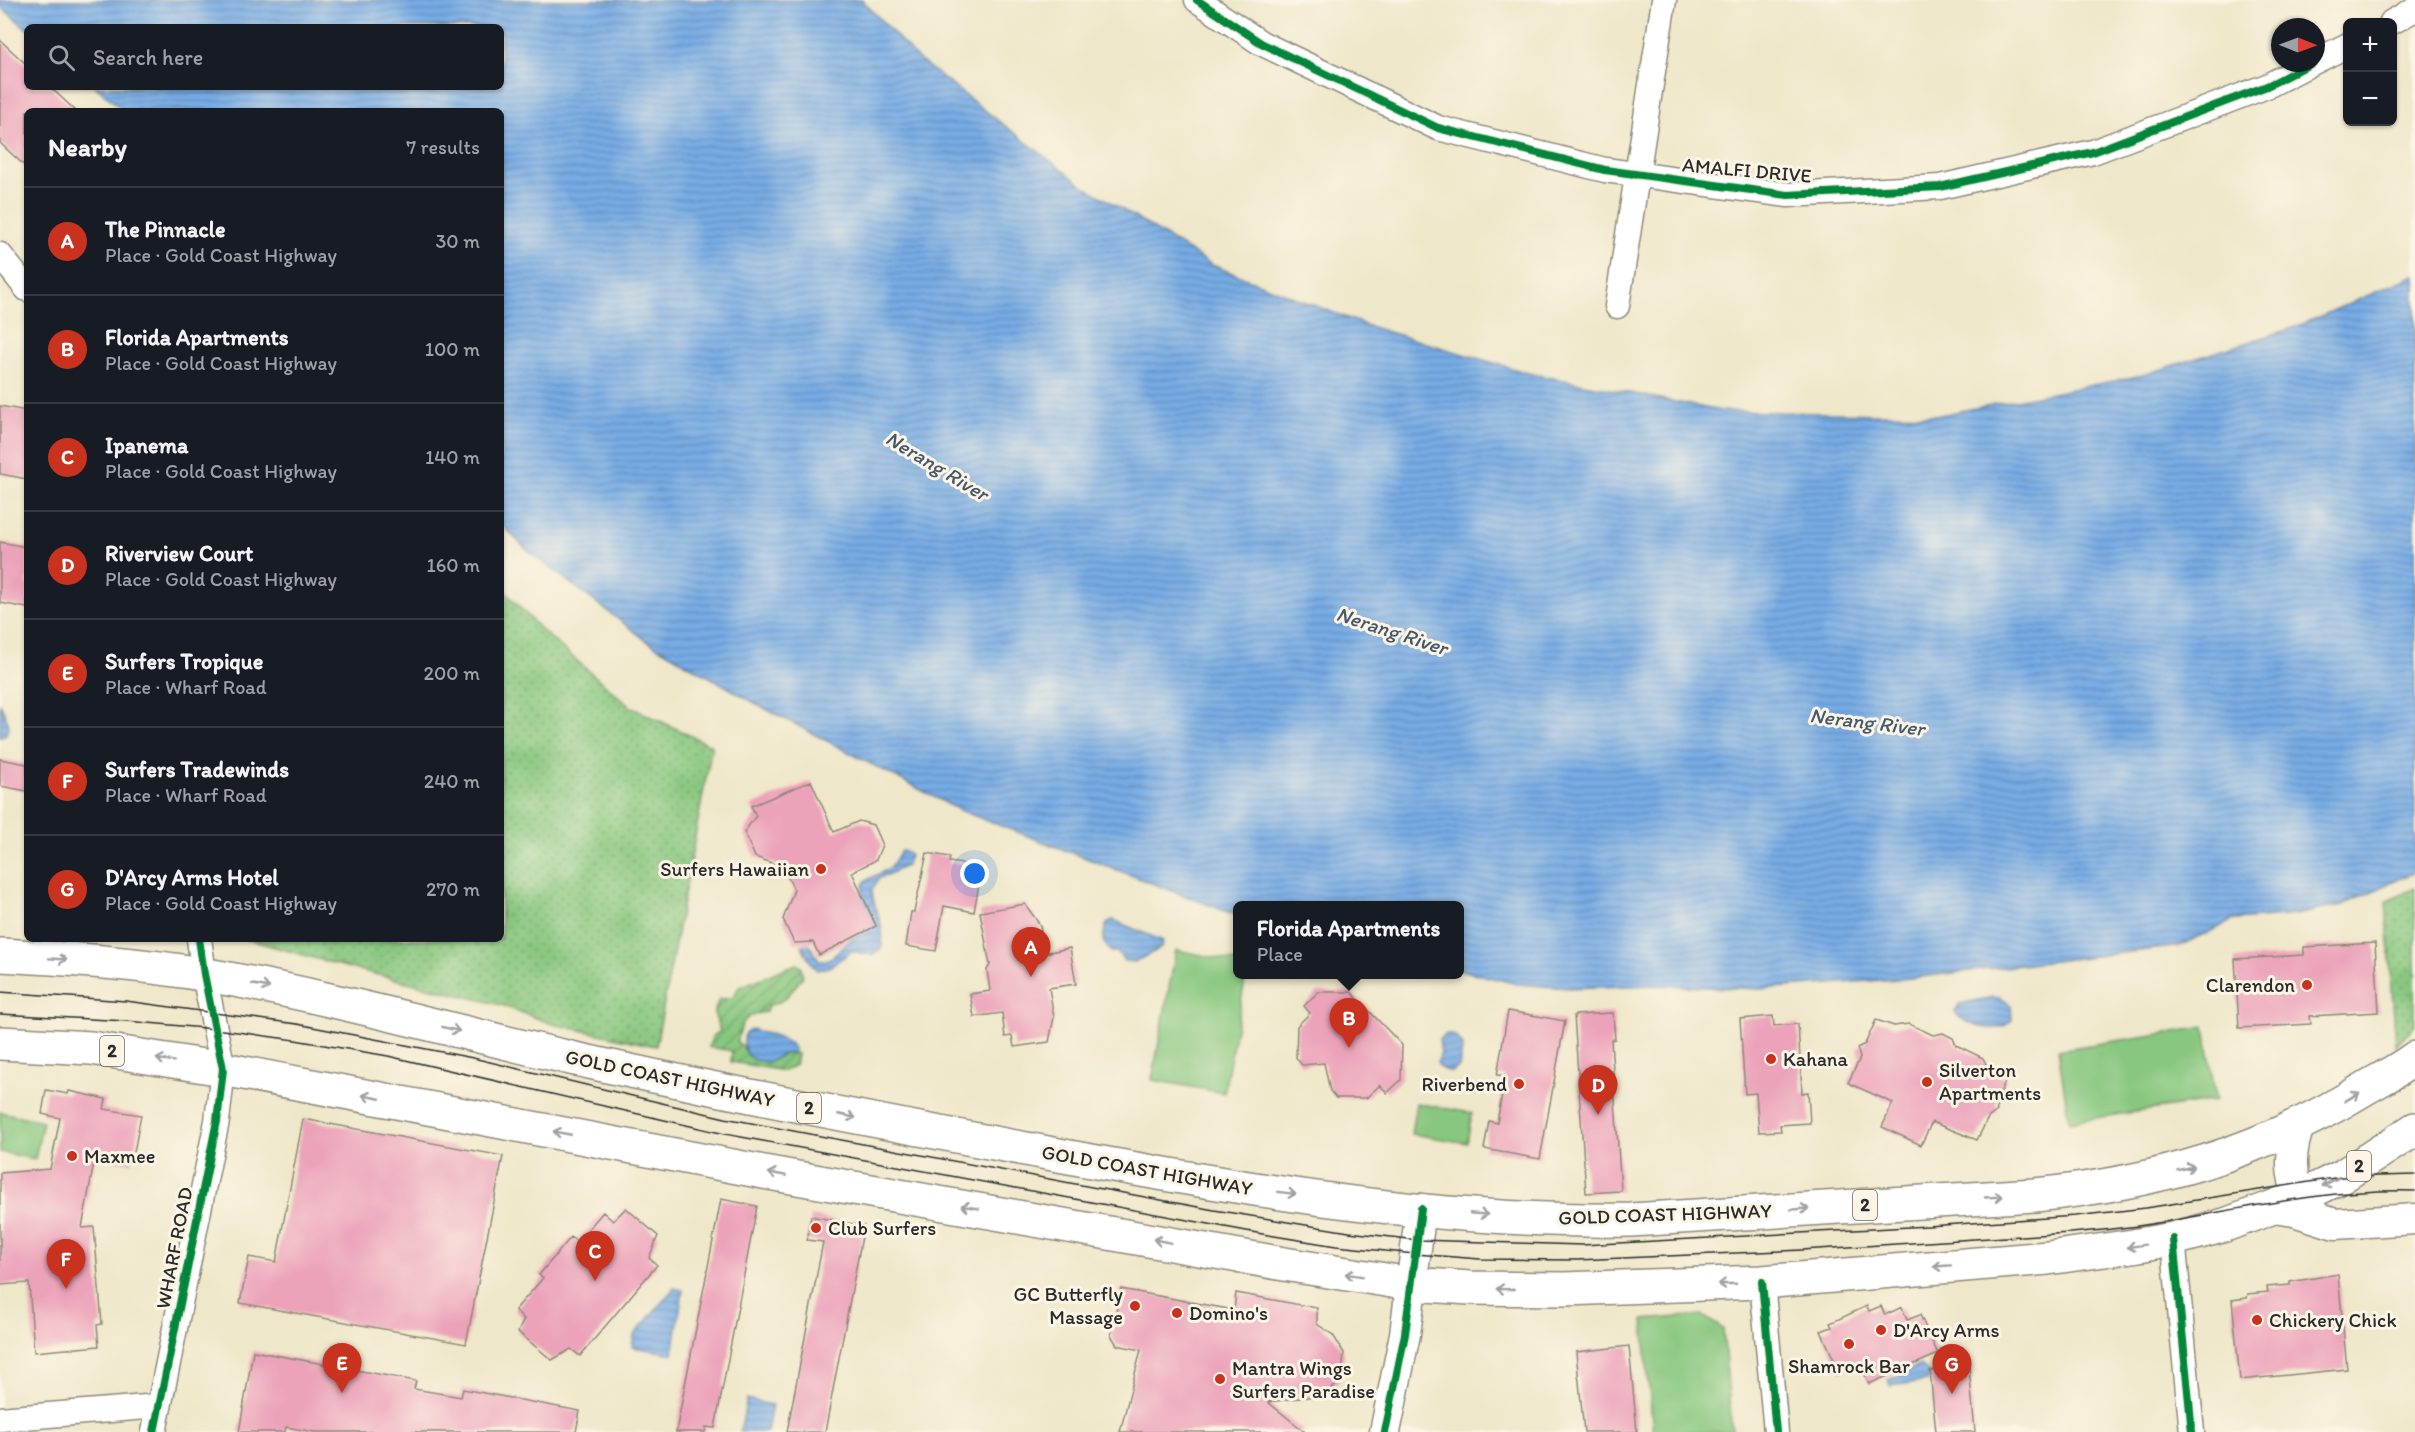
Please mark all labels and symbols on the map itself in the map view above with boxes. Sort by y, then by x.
north arrow [2271,18,2325,72]
street label: AMALFI DRIVE [1681,152,1813,188]
water label: Nerang River [881,425,995,507]
water label: Nerang River [1333,601,1453,661]
water label: Nerang River [1808,702,1928,741]
place label: Surfers Hawaiian [660,857,809,881]
your location [960,859,989,888]
marker: Surfers Hawaiian [814,862,828,876]
pin: A [1012,928,1050,977]
one-way arrow [48,954,68,965]
place label: Clarendon [2206,973,2295,997]
marker: Clarendon [2300,978,2314,992]
one-way arrow [251,981,270,992]
pin: B [1330,998,1368,1048]
one-way arrow [441,1023,460,1035]
road number: 2 [100,1036,124,1066]
street label: GOLD COAST HIGHWAY [563,1044,777,1112]
place label: Kahana [1783,1047,1848,1071]
marker: Kahana [1764,1052,1778,1066]
one-way arrow [155,1054,175,1065]
place label: Silverton Apartments [1939,1058,2041,1105]
pin: D [1578,1066,1618,1115]
place label: Riverbend [1421,1072,1507,1096]
marker: Silverton Apartments [1920,1075,1934,1089]
marker: Riverbend [1512,1077,1526,1091]
one-way arrow [361,1091,381,1102]
one-way arrow [2343,1091,2360,1103]
road number: 2 [797,1093,821,1123]
one-way arrow [836,1111,856,1122]
one-way arrow [553,1127,572,1138]
street label: GOLD COAST HIGHWAY [1040,1140,1255,1200]
place label: Maxmee [84,1144,155,1168]
marker: Maxmee [65,1149,79,1163]
road number: 2 [2347,1151,2371,1181]
one-way arrow [2176,1161,2195,1173]
one-way arrow [768,1168,788,1179]
one-way arrow [2321,1177,2339,1189]
street label: WHARF ROAD [150,1185,198,1311]
one-way arrow [1276,1188,1296,1199]
road number: 2 [1853,1190,1877,1220]
one-way arrow [1984,1192,2004,1203]
street label: GOLD COAST HIGHWAY [1558,1198,1773,1230]
one-way arrow [960,1201,980,1212]
one-way arrow [1789,1203,1809,1214]
one-way arrow [1469,1208,1489,1219]
place label: Club Surfers [828,1216,936,1240]
marker: Club Surfers [809,1221,823,1235]
pin: C [576,1232,614,1281]
one-way arrow [1152,1235,1172,1246]
pin: F [46,1240,86,1289]
one-way arrow [2126,1240,2146,1251]
one-way arrow [1932,1261,1952,1272]
one-way arrow [1344,1269,1364,1280]
one-way arrow [1717,1278,1737,1289]
place label: GC Butterfly Massage [1013,1282,1124,1329]
one-way arrow [1496,1283,1516,1295]
marker: GC Butterfly Massage [1128,1299,1142,1313]
place label: Domino's [1189,1301,1268,1325]
marker: Domino's [1170,1306,1184,1320]
place label: Chickery Chick [2269,1308,2397,1332]
marker: Chickery Chick [2250,1313,2264,1327]
place label: D'Arcy Arms [1893,1318,2000,1342]
marker: D'Arcy Arms [1874,1323,1888,1337]
marker: Shamrock Bar [1842,1337,1856,1351]
pin: E [322,1344,362,1393]
pin: G [1932,1344,1972,1394]
place label: Shamrock Bar [1788,1354,1910,1378]
place label: Mantra Wings Surfers Paradise [1232,1356,1375,1403]
marker: Mantra Wings Surfers Paradise [1213,1372,1227,1386]

